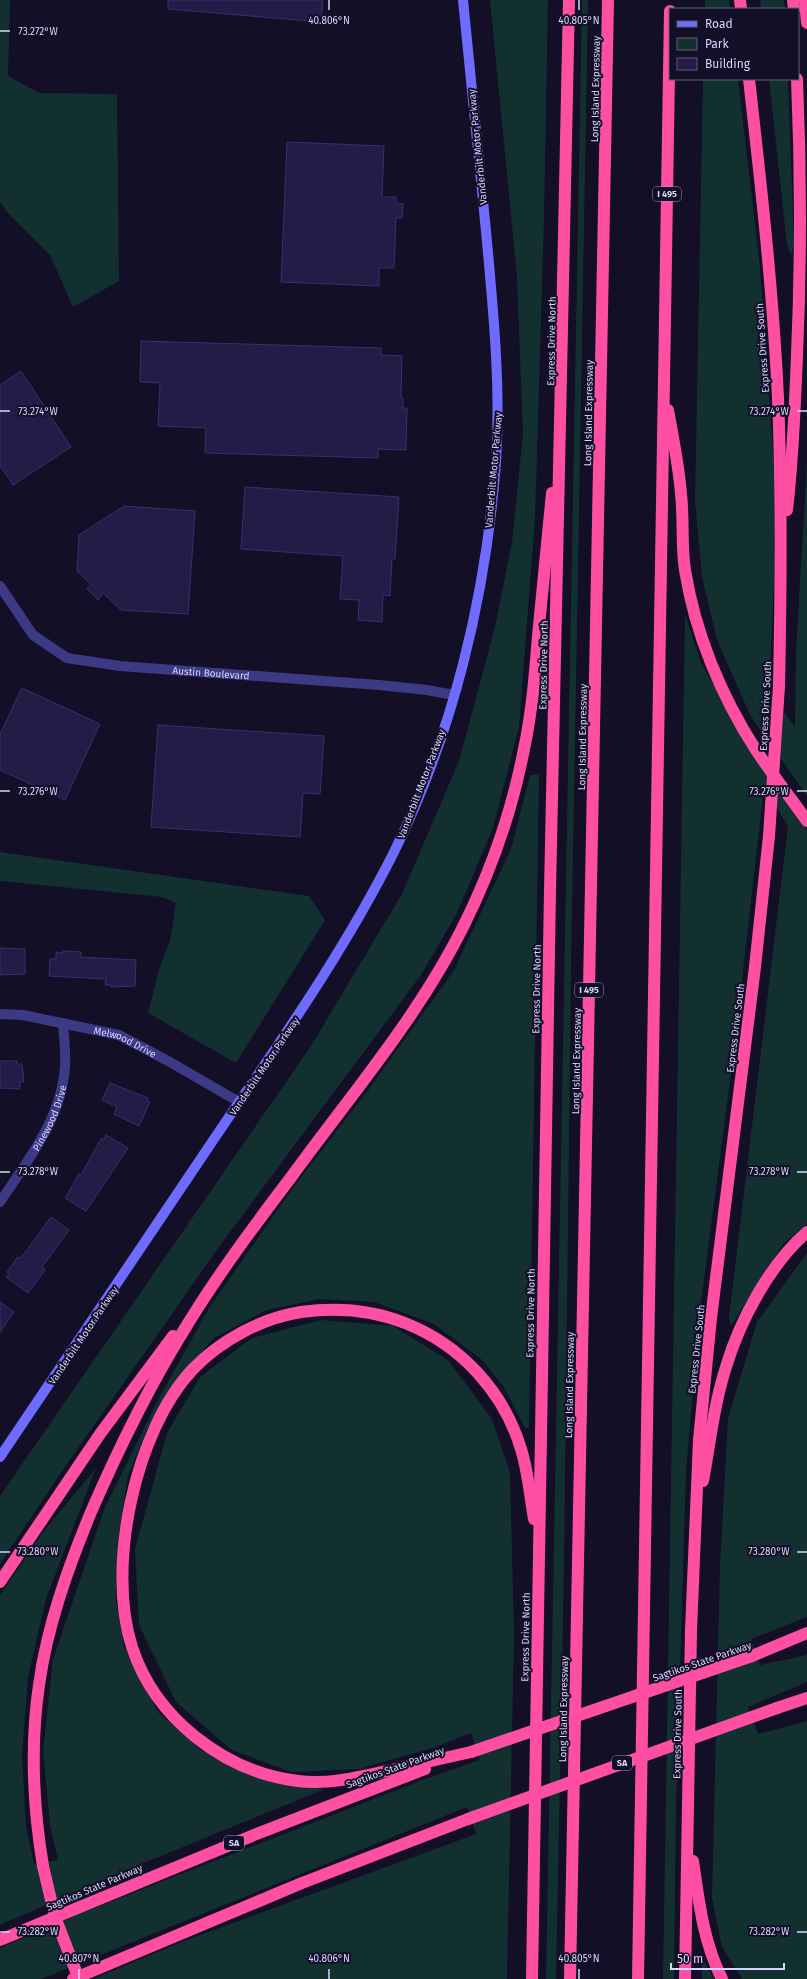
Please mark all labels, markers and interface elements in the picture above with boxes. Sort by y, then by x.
legend [669,8,799,80]
text: 40.806°N [308,15,350,27]
text: 40.805°N [558,15,600,27]
text: Road [705,17,733,31]
text: 73.272°W [18,26,58,38]
street label: Long Island Expressway [589,36,603,142]
text: Park [705,37,729,51]
text: Building [705,57,751,71]
street label: Vanderbilt Motor Parkway [466,88,490,205]
road number: I 495 [653,187,681,201]
street label: Express Drive North [545,296,559,386]
street label: Express Drive South [754,303,772,393]
street label: Long Island Expressway [582,360,596,466]
text: 73.274°W [18,406,58,418]
text: 73.274°W [749,406,789,418]
street label: Vanderbilt Motor Parkway [483,412,505,528]
street label: Express Drive North [537,620,551,710]
street label: Express Drive South [758,661,774,751]
street label: Austin Boulevard [172,665,250,682]
street label: Long Island Expressway [576,684,590,790]
street label: Vanderbilt Motor Parkway [396,728,448,841]
text: 73.276°W [18,786,58,798]
text: 73.276°W [749,786,789,798]
street label: Express Drive North [530,944,544,1034]
road number: I 495 [575,983,603,997]
street label: Express Drive South [725,983,747,1073]
street label: Long Island Expressway [570,1008,584,1114]
street label: Vanderbilt Motor Parkway [227,1015,302,1118]
street label: Melwood Drive [92,1025,158,1061]
street label: Pinewood Drive [30,1084,69,1154]
text: 73.278°W [18,1166,59,1178]
text: 73.278°W [749,1166,790,1178]
street label: Express Drive North [524,1268,538,1358]
street label: Vanderbilt Motor Parkway [46,1284,121,1387]
street label: Express Drive South [686,1304,708,1394]
street label: Long Island Expressway [563,1332,577,1438]
text: 73.280°W [17,1546,59,1558]
text: 73.280°W [748,1546,790,1558]
street label: Express Drive North [519,1592,533,1682]
street label: Sagtikos State Parkway [651,1639,753,1684]
street label: Long Island Expressway [557,1656,571,1762]
street label: Express Drive South [671,1689,685,1779]
street label: Sagtikos State Parkway [345,1745,446,1791]
road number: SA [612,1756,632,1770]
road number: SA [224,1836,244,1850]
street label: Sagtikos State Parkway [44,1862,144,1914]
text: 73.282°W [18,1926,59,1938]
text: 73.282°W [749,1926,790,1938]
scale bar [671,1945,784,1971]
text: 50 m [677,1952,703,1966]
text: 40.807°N [59,1953,99,1965]
text: 40.806°N [308,1953,350,1965]
text: 40.805°N [558,1953,600,1965]

